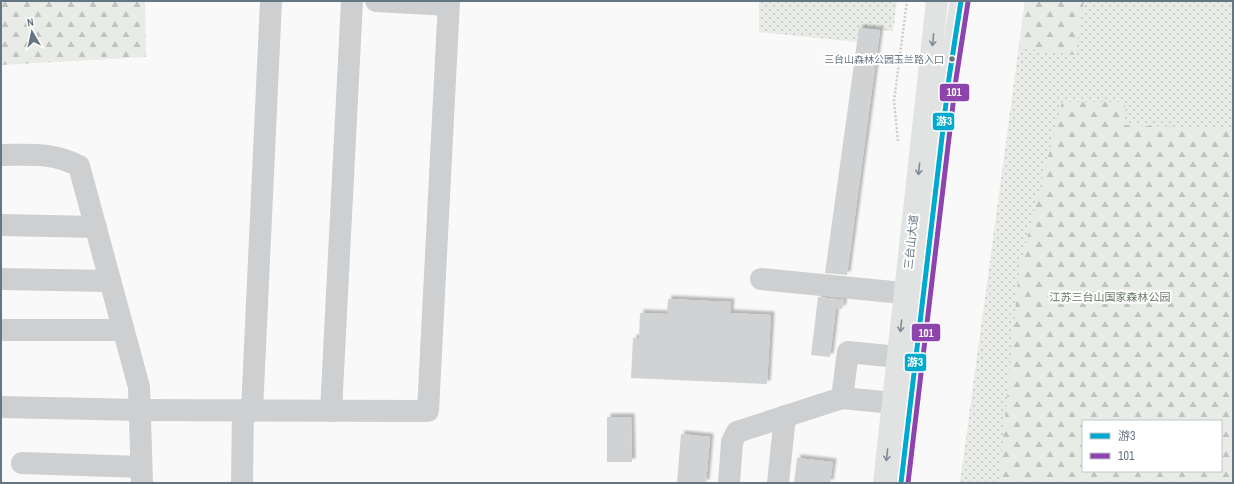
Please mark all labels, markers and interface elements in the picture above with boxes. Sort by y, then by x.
north arrow [12,12,52,52]
text: N [26,15,35,30]
one-way arrow [929,33,937,46]
place label: 三台山森林公园玉兰路入口 [824,53,944,66]
marker: 三台山森林公园玉兰路入口 [947,54,957,64]
line badge: 101 [939,83,970,102]
text: 101 [946,85,962,99]
line badge: 游3 [932,112,955,131]
text: 游3 [936,114,952,128]
one-way arrow [915,162,922,175]
street label: 三台山大道 [901,214,921,270]
park label: 江苏三台山国家森林公园 [1050,290,1171,304]
one-way arrow [898,319,905,332]
line badge: 101 [911,323,941,342]
text: 101 [918,326,934,340]
line badge: 游3 [904,353,927,372]
text: 游3 [907,355,923,369]
legend [1082,420,1222,472]
text: 游3 [1118,428,1135,444]
one-way arrow [883,448,891,461]
text: 101 [1118,448,1135,464]

